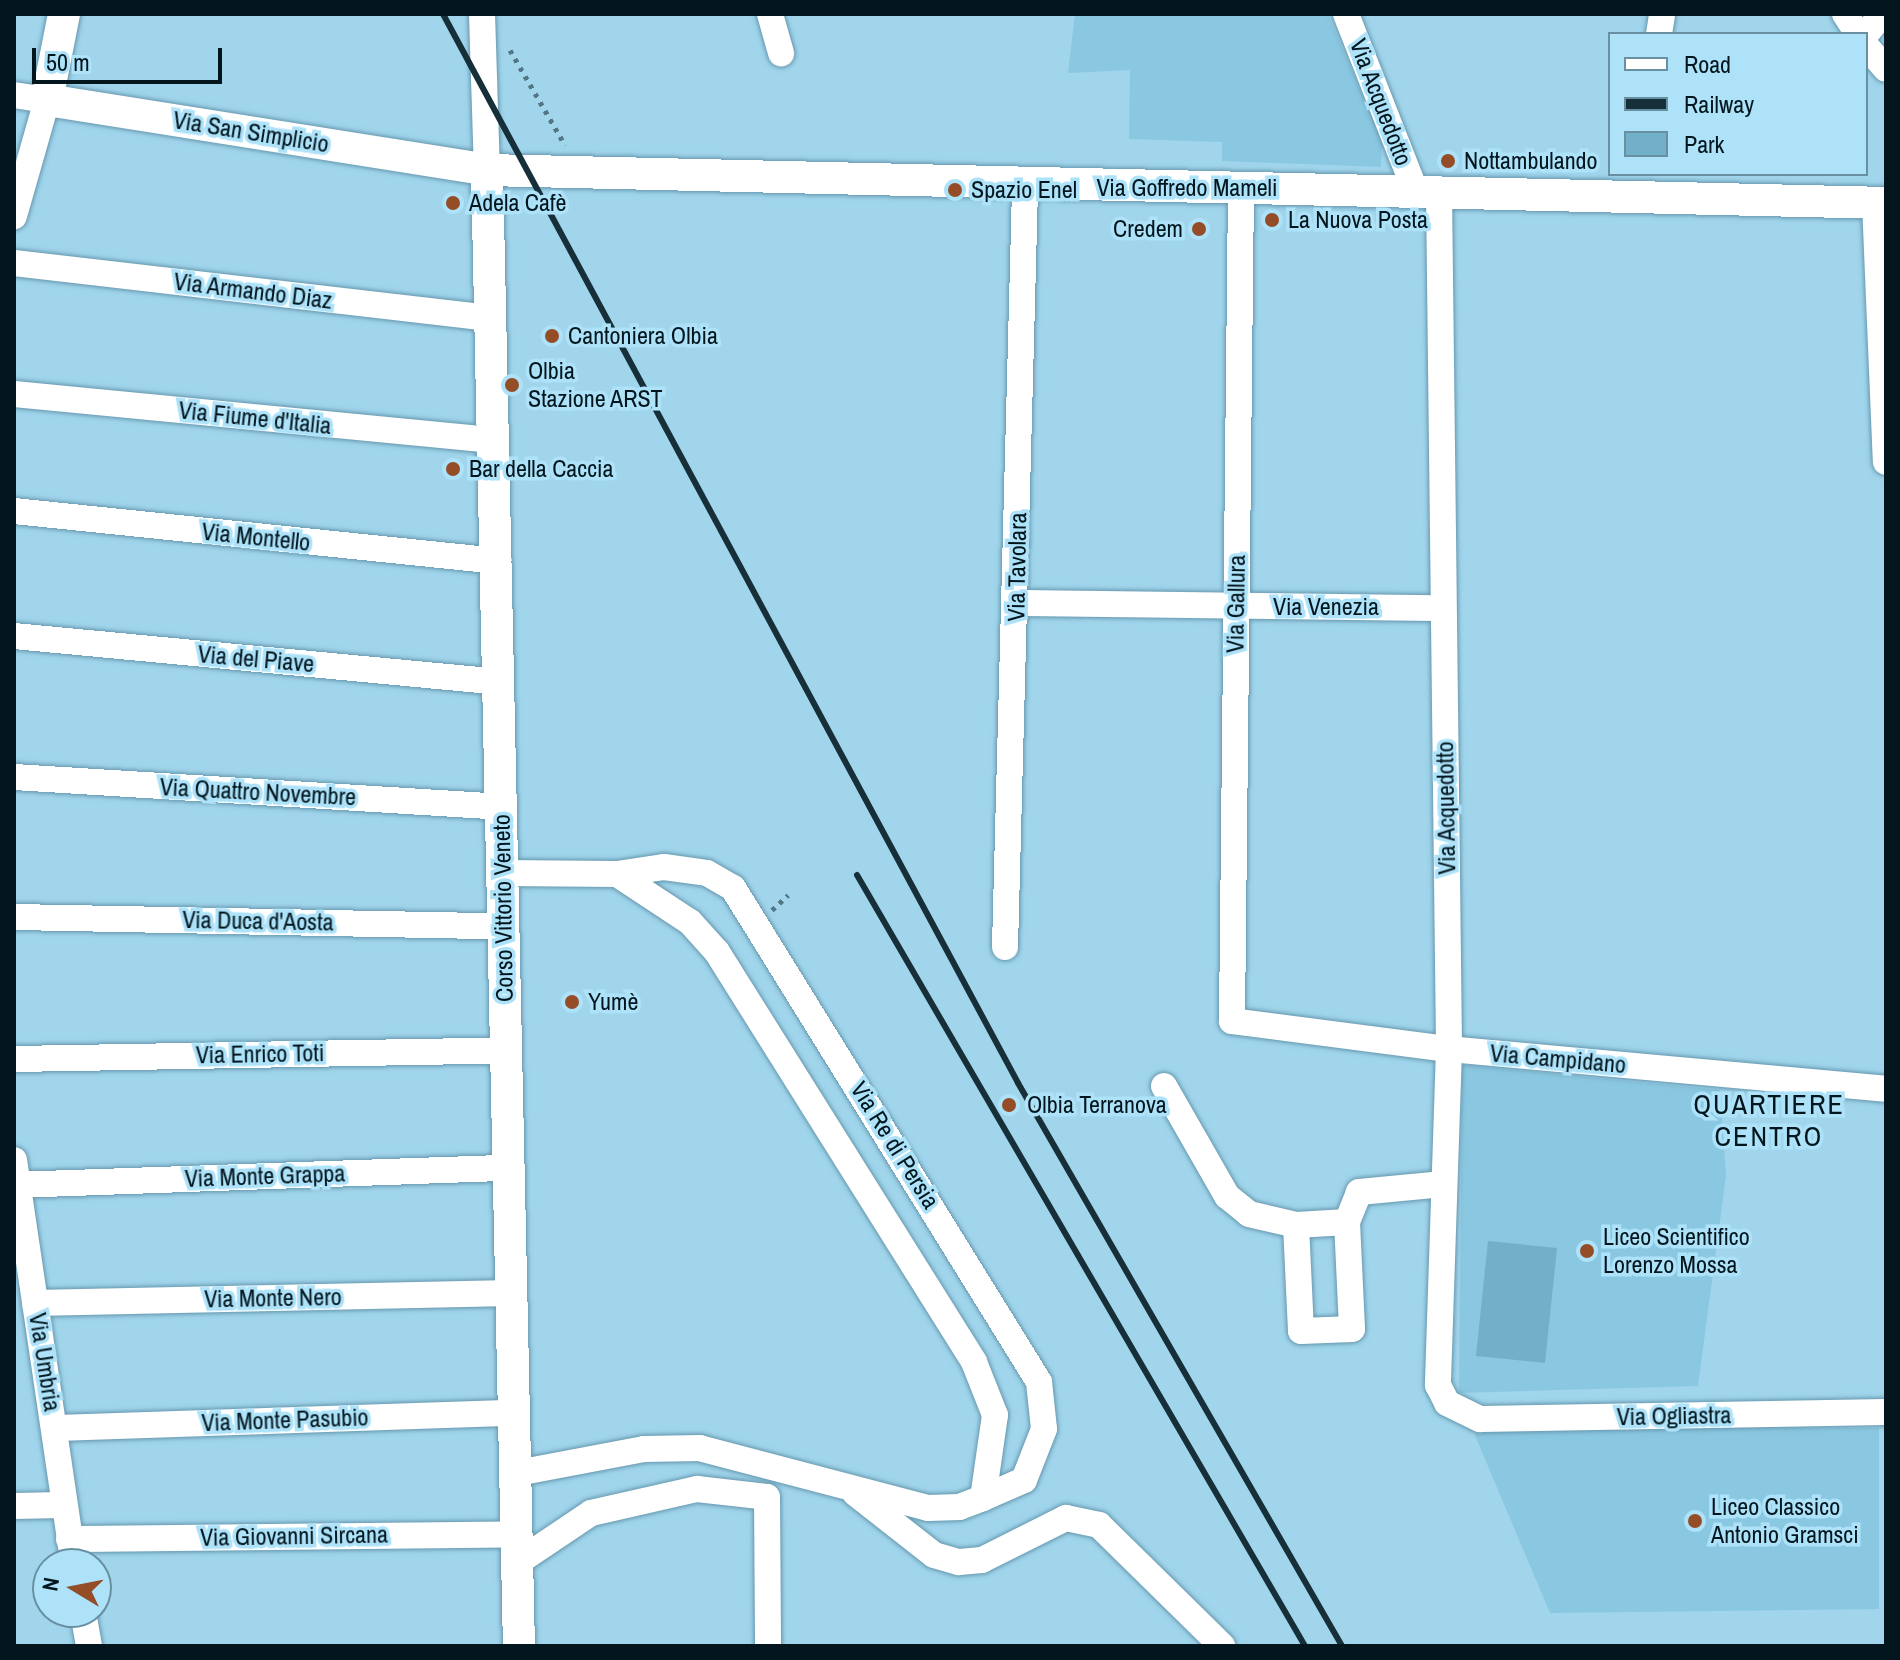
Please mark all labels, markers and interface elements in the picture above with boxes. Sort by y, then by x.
scale bar [36,32,226,82]
legend [1608,32,1868,176]
street label: Via Acquedotto [1343,34,1419,170]
text: 50 m [46,46,90,78]
text: Road [1684,48,1731,80]
text: Railway [1684,88,1754,120]
street label: Via San Simplicio [171,105,331,159]
text: Park [1684,128,1724,160]
place label: Nottambulando [1464,147,1597,175]
marker: Nottambulando [1439,152,1457,170]
street label: Via Goffredo Mameli [1097,174,1277,202]
place label: Spazio Enel [971,176,1077,204]
marker: Spazio Enel [946,181,964,199]
place label: Adela Cafè [469,189,566,217]
marker: Adela Cafè [444,194,462,212]
place label: La Nuova Posta [1288,206,1428,234]
marker: La Nuova Posta [1263,211,1281,229]
place label: Credem [1113,215,1183,243]
marker: Credem [1190,220,1208,238]
street label: Via Armando Diaz [172,267,334,315]
place label: Cantoniera Olbia [568,322,718,350]
marker: Cantoniera Olbia [543,327,561,345]
place label: Olbia Stazione ARST [528,357,664,413]
marker: Olbia Stazione ARST [503,376,521,394]
street label: Via Fiume d'Italia [177,396,333,440]
place label: Bar della Caccia [469,455,613,483]
marker: Bar della Caccia [444,460,462,478]
street label: Via Tavolara [1002,512,1032,622]
street label: Via Montello [200,517,312,557]
street label: Via Gallura [1221,555,1251,653]
street label: Via Venezia [1273,593,1379,621]
street label: Via del Piave [197,640,315,678]
street label: Via Acquedotto [1430,741,1462,875]
street label: Via Quattro Novembre [159,772,357,812]
street label: Corso Vittorio Veneto [487,814,519,1002]
street label: Via Duca d'Aosta [182,905,334,937]
place label: Yumè [588,988,638,1016]
marker: Yumè [563,993,581,1011]
street label: Via Enrico Toti [195,1038,325,1070]
street label: Via Campidano [1489,1039,1627,1079]
street label: Via Re di Persia [845,1076,945,1214]
district label: QUARTIERE CENTRO [1693,1087,1845,1153]
place label: Olbia Terranova [1027,1091,1167,1119]
marker: Olbia Terranova [998,1094,1020,1116]
street label: Via Monte Grappa [184,1159,346,1193]
place label: Liceo Scientifico Lorenzo Mossa [1603,1223,1750,1279]
marker: Liceo Scientifico Lorenzo Mossa [1578,1242,1596,1260]
street label: Via Monte Nero [204,1282,342,1314]
street label: Via Umbria [23,1311,67,1413]
street label: Via Ogliastra [1616,1401,1732,1431]
street label: Via Monte Pasubio [201,1403,369,1437]
place label: Liceo Classico Antonio Gramsci [1711,1493,1859,1549]
marker: Liceo Classico Antonio Gramsci [1686,1512,1704,1530]
street label: Via Giovanni Sircana [200,1520,388,1552]
north arrow [32,1548,112,1628]
text: N [34,1575,66,1593]

